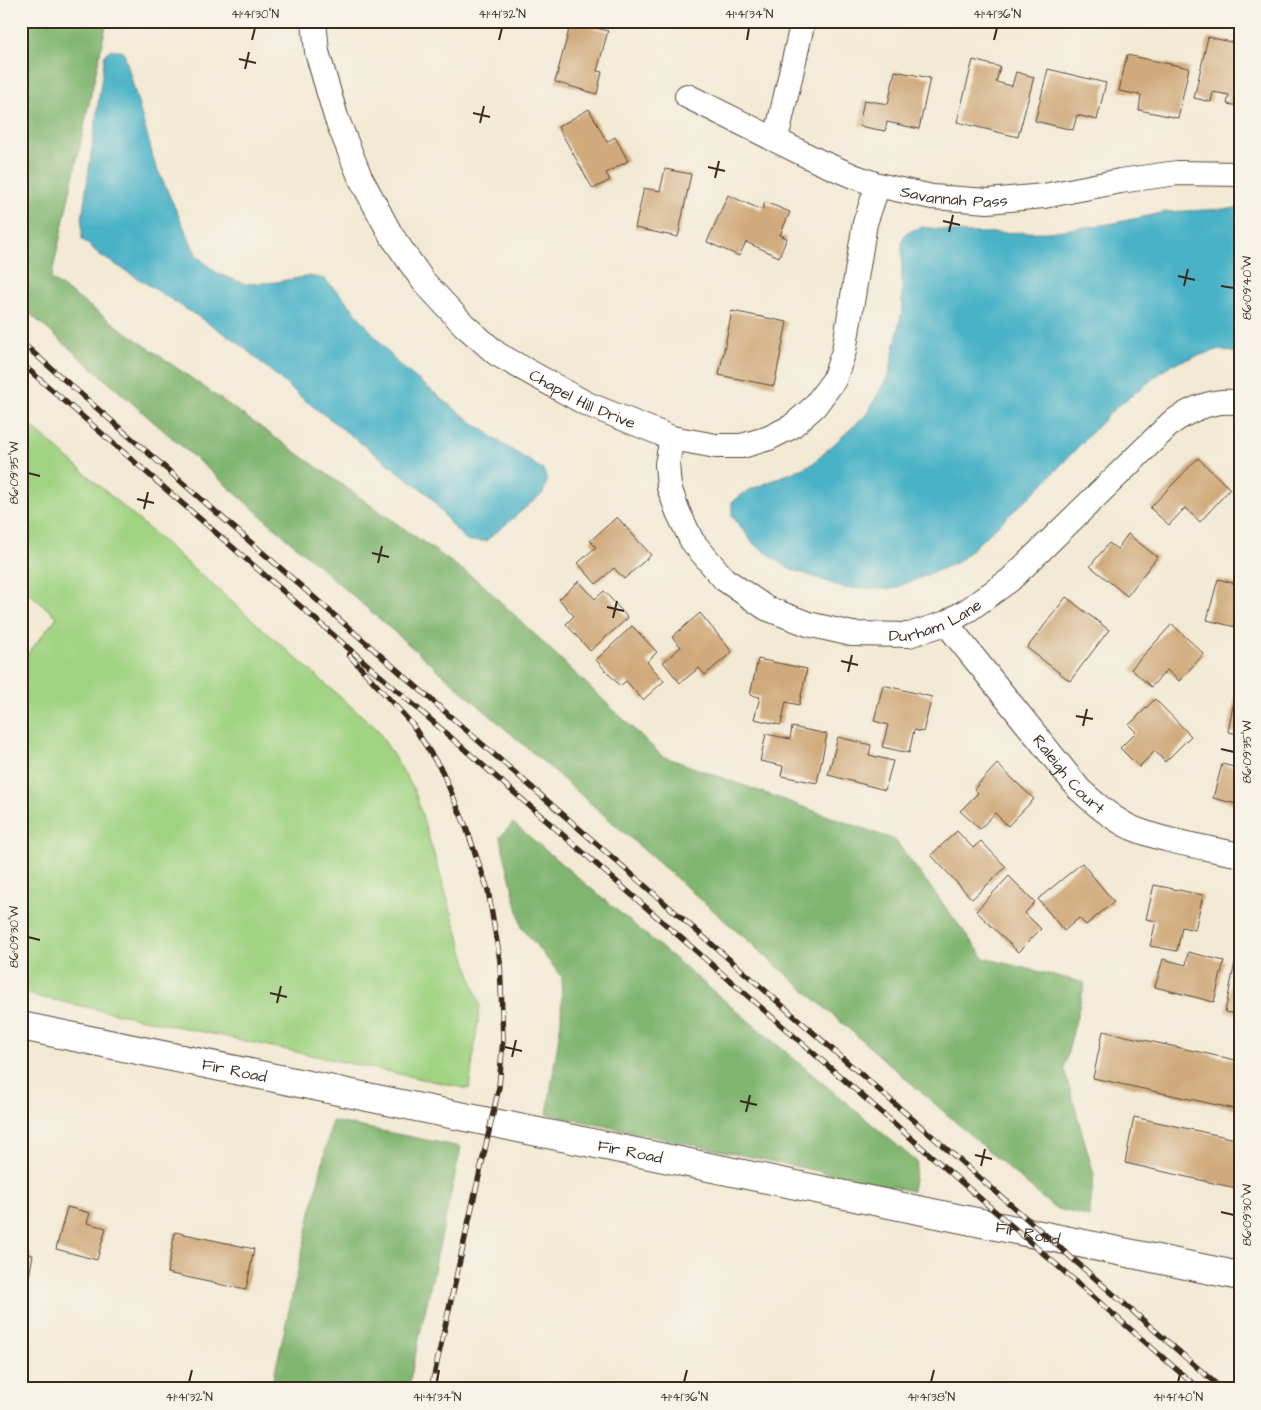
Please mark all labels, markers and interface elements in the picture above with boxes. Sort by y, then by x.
text: 41°41'30"N [231,6,279,23]
text: 41°41'32"N [478,6,526,23]
text: 41°41'34"N [725,6,774,23]
text: 41°41'36"N [973,6,1021,23]
street label: Savannah Pass [898,180,1009,213]
text: 86°09'40"W [1239,255,1256,320]
street label: Chapel Hill Drive [525,364,639,434]
text: 86°09'35"W [6,441,23,505]
street label: Durham Lane [889,594,986,647]
text: 86°09'35"W [1239,720,1256,784]
street label: Raleigh Court [1027,730,1110,820]
text: 86°09'30"W [6,905,23,968]
street label: Fir Road [200,1053,269,1088]
street label: Fir Road [596,1135,664,1169]
text: 86°09'30"W [1239,1183,1256,1246]
street label: Fir Road [994,1216,1062,1251]
text: 41°41'32"N [165,1389,213,1406]
text: 41°41'34"N [413,1389,462,1406]
text: 41°41'36"N [660,1389,708,1406]
text: 41°41'38"N [907,1389,956,1406]
text: 41°41'40"N [1153,1389,1204,1406]

